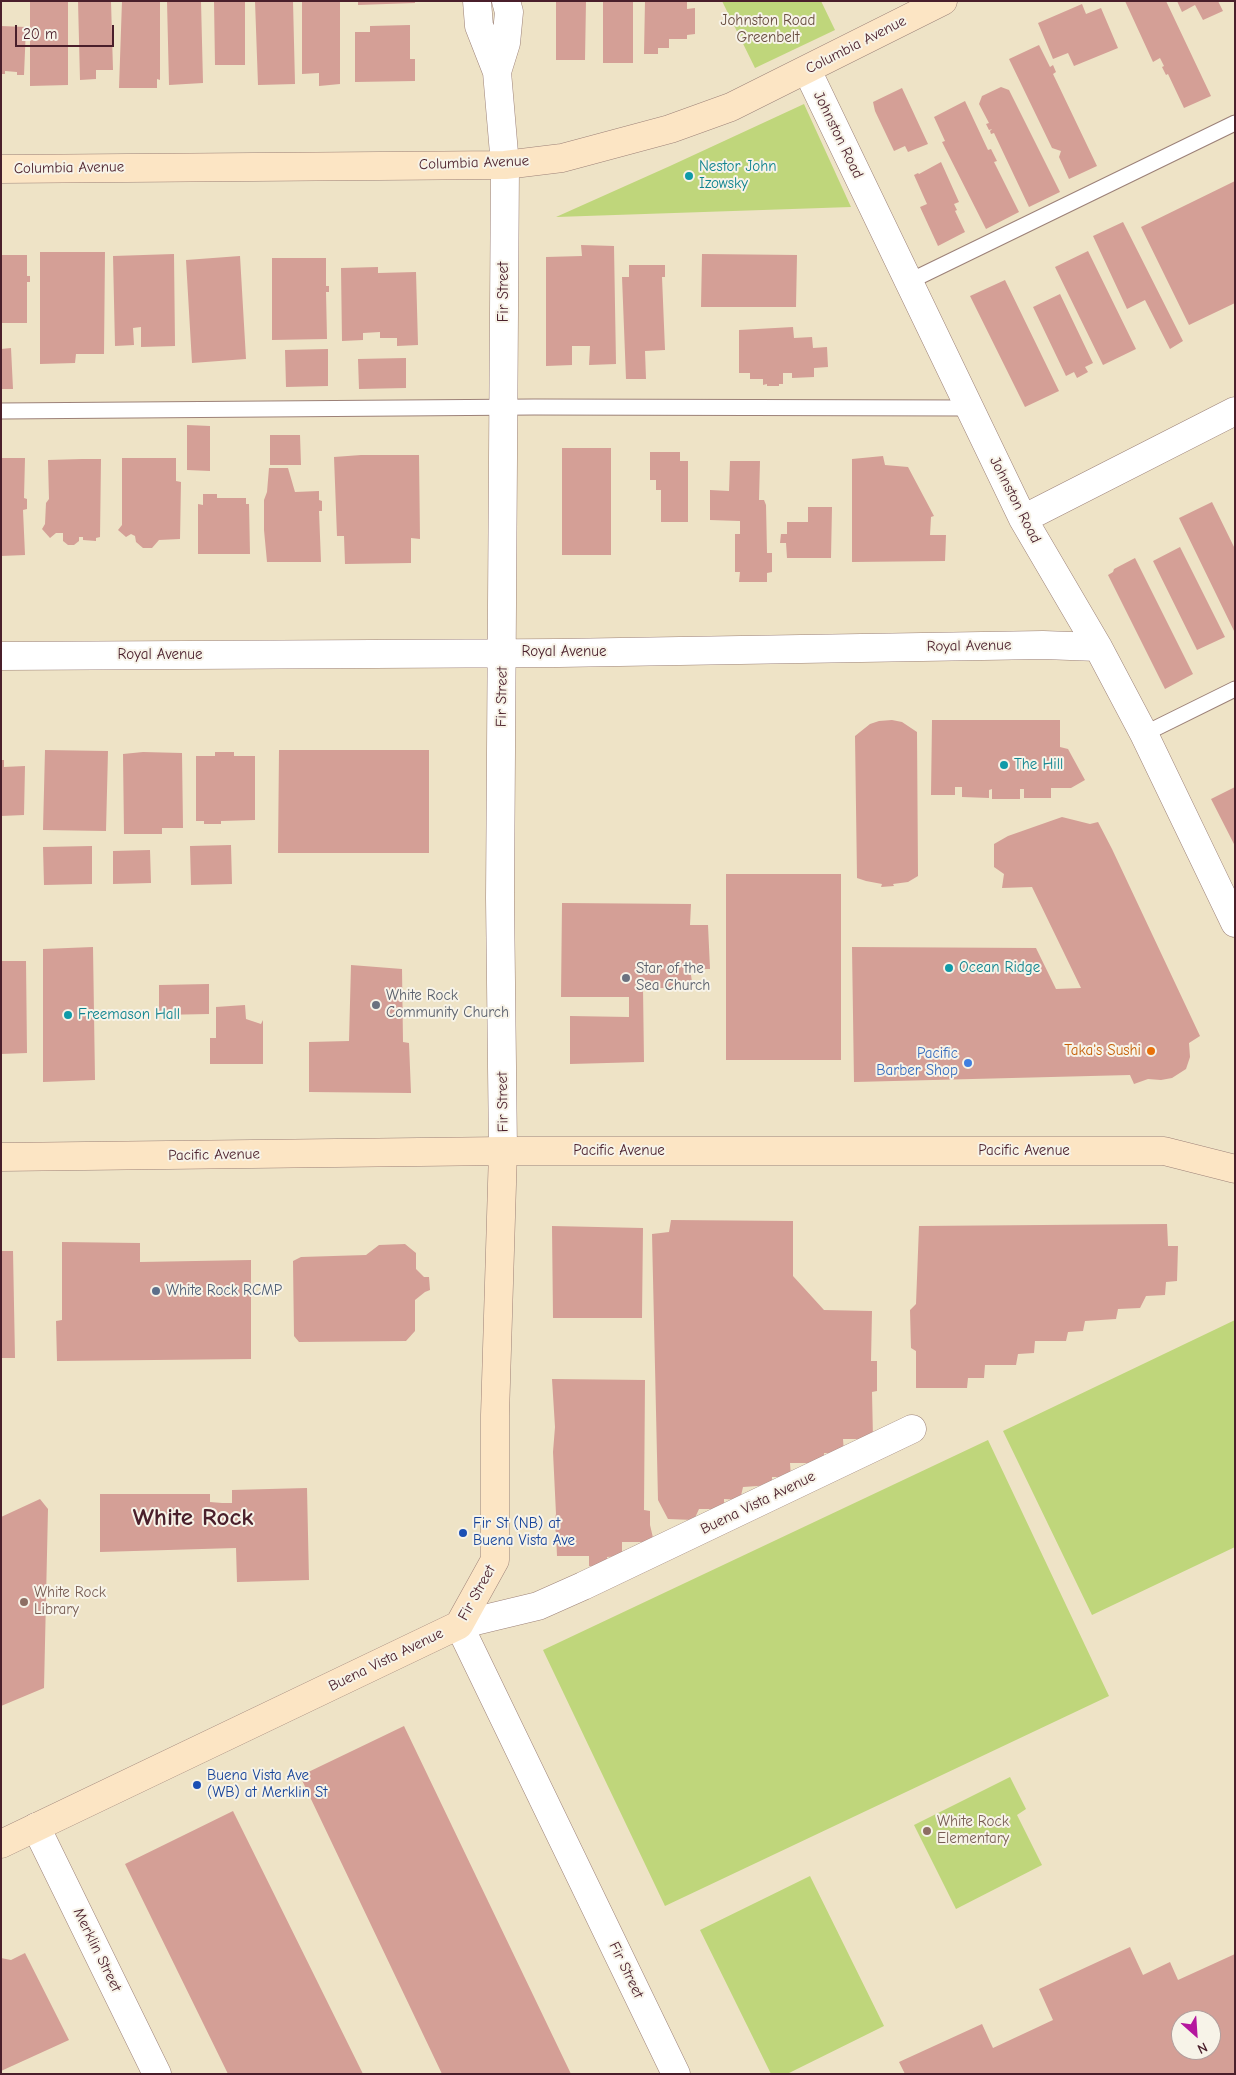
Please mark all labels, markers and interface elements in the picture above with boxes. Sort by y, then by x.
park label: Johnston Road Greenbelt [721,12,815,47]
street label: Columbia Avenue [803,12,909,78]
scale bar [18,15,116,47]
text: 20 m [23,25,57,43]
street label: Johnston Road [809,88,867,182]
street label: Columbia Avenue [419,152,529,174]
street label: Columbia Avenue [14,158,124,178]
place label: Nestor John Izowsky [699,158,777,193]
marker: Nestor John Izowsky [683,170,695,182]
street label: Fir Street [495,262,513,322]
street label: Johnston Road [985,454,1045,546]
street label: Royal Avenue [926,636,1012,656]
street label: Royal Avenue [522,643,606,661]
street label: Royal Avenue [118,646,202,664]
street label: Fir Street [492,667,512,727]
place label: The Hill [1014,756,1063,774]
marker: The Hill [998,759,1010,771]
place label: Ocean Ridge [959,959,1040,977]
place label: Star of the Sea Church [636,960,710,995]
marker: Ocean Ridge [943,962,955,974]
marker: Star of the Sea Church [620,972,632,984]
place label: White Rock Community Church [386,987,509,1022]
marker: White Rock Community Church [370,999,382,1011]
place label: Freemason Hall [78,1006,180,1024]
marker: Freemason Hall [62,1009,74,1021]
place label: Taka's Sushi [1064,1042,1141,1060]
place label: Pacific Barber Shop [876,1045,958,1080]
marker: Taka's Sushi [1145,1045,1157,1057]
marker: Pacific Barber Shop [962,1057,974,1069]
street label: Fir Street [493,1072,513,1132]
street label: Pacific Avenue [573,1142,665,1160]
street label: Pacific Avenue [978,1142,1070,1160]
street label: Pacific Avenue [168,1145,260,1165]
place label: White Rock RCMP [166,1282,282,1300]
marker: White Rock RCMP [150,1285,162,1297]
street label: Buena Vista Avenue [698,1467,818,1539]
district label: White Rock [133,1503,253,1533]
place label: Fir St (NB) at Buena Vista Ave [473,1515,575,1550]
marker: Fir St (NB) at Buena Vista Ave [457,1527,469,1539]
street label: Fir Street [454,1562,500,1624]
place label: White Rock Library [34,1584,106,1619]
marker: White Rock Library [18,1596,30,1608]
street label: Buena Vista Avenue [326,1624,446,1696]
place label: Buena Vista Ave (WB) at Merklin St [207,1767,328,1802]
marker: Buena Vista Ave (WB) at Merklin St [191,1779,203,1791]
place label: White Rock Elementary [937,1813,1009,1848]
marker: White Rock Elementary [921,1825,933,1837]
street label: Merklin Street [69,1905,125,1995]
street label: Fir Street [605,1939,647,2001]
north arrow [1171,2010,1221,2060]
text: N [1195,2038,1210,2058]

